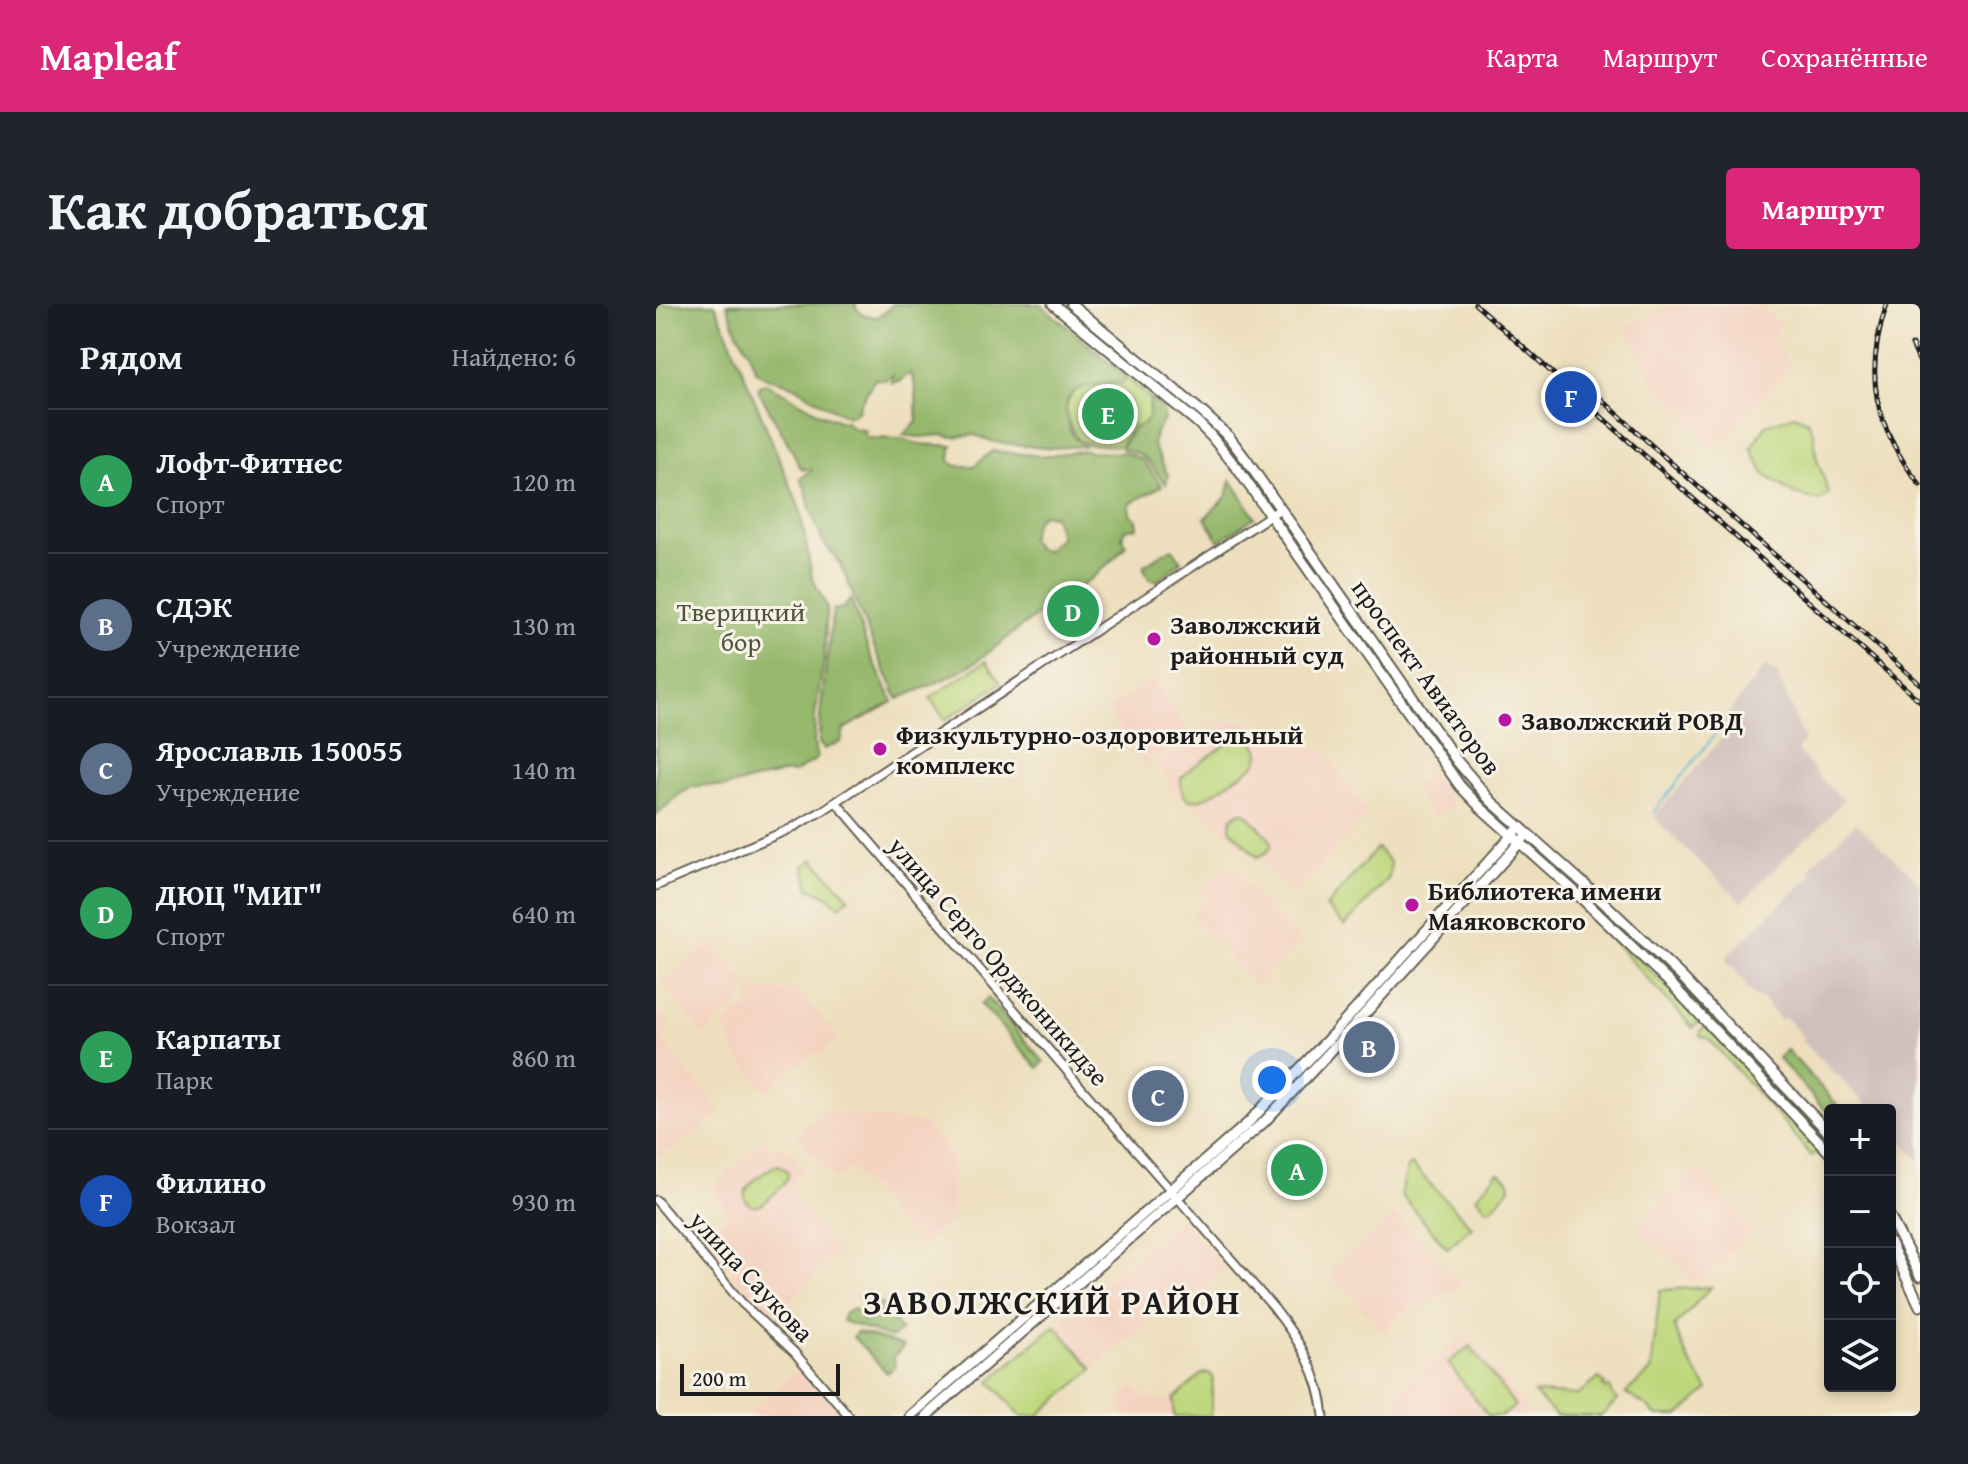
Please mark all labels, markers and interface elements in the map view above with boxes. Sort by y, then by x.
text: Mapleaf [40,28,177,84]
text: Карта [1486,36,1559,77]
text: Маршрут [1603,36,1717,77]
text: Сохранённые [1761,36,1928,77]
text: Как добраться [48,167,428,250]
button: Маршрут [1726,168,1920,249]
text: Рядом [80,332,183,381]
text: Найдено: 6 [452,337,576,376]
pin: F [1545,367,1597,427]
pin: E [1082,384,1134,444]
text: Лофт-Фитнес [156,440,342,484]
text: A [98,462,114,501]
text: 120 m [511,462,576,501]
text: Спорт [156,484,225,523]
street label: проспект Авиаторов [1342,571,1512,783]
pin: D [1047,581,1099,641]
text: СДЭК [156,584,232,628]
park label: Тверицкий бор [677,592,805,661]
place label: Заволжский районный суд [1170,605,1344,674]
text: B [98,606,114,645]
text: 130 m [511,606,576,645]
text: Учреждение [156,628,300,667]
marker: Заволжский районный суд [1145,630,1163,648]
place label: Заволжский РОВД [1521,701,1743,740]
marker: Заволжский РОВД [1496,711,1514,729]
place label: Физкультурно-оздоровительный комплекс [896,715,1303,784]
text: Ярославль 150055 [156,728,403,772]
marker: Физкультурно-оздоровительный комплекс [871,740,889,758]
text: C [99,750,113,789]
text: 140 m [511,750,576,789]
text: Учреждение [156,772,300,811]
street label: улица Серго Орджоникидзе [879,827,1119,1094]
place label: Библиотека имени Маяковского [1428,871,1662,940]
text: ДЮЦ "МИГ" [156,872,322,916]
text: D [98,894,114,933]
text: 640 m [511,894,576,933]
marker: Библиотека имени Маяковского [1403,896,1421,914]
text: Спорт [156,916,225,955]
text: Карпаты [156,1016,281,1060]
pin: B [1343,1017,1395,1077]
text: E [99,1038,113,1077]
text: 860 m [511,1038,576,1077]
text: Парк [156,1060,213,1099]
your location [1252,1060,1292,1100]
pin: C [1132,1066,1184,1126]
map controls [1824,1104,1896,1392]
button: + [1824,1104,1896,1176]
pin: A [1271,1140,1323,1200]
text: Филино [156,1160,266,1204]
button: − [1824,1176,1896,1248]
text: F [99,1182,113,1221]
text: 930 m [511,1182,576,1221]
street label: улица Саукова [680,1201,824,1351]
text: Вокзал [156,1204,236,1243]
button: locate [1824,1248,1896,1320]
district label: ЗАВОЛЖСКИЙ РАЙОН [863,1277,1241,1326]
button: layers [1824,1320,1896,1392]
scale bar [680,1360,840,1396]
text: 200 m [692,1362,747,1394]

